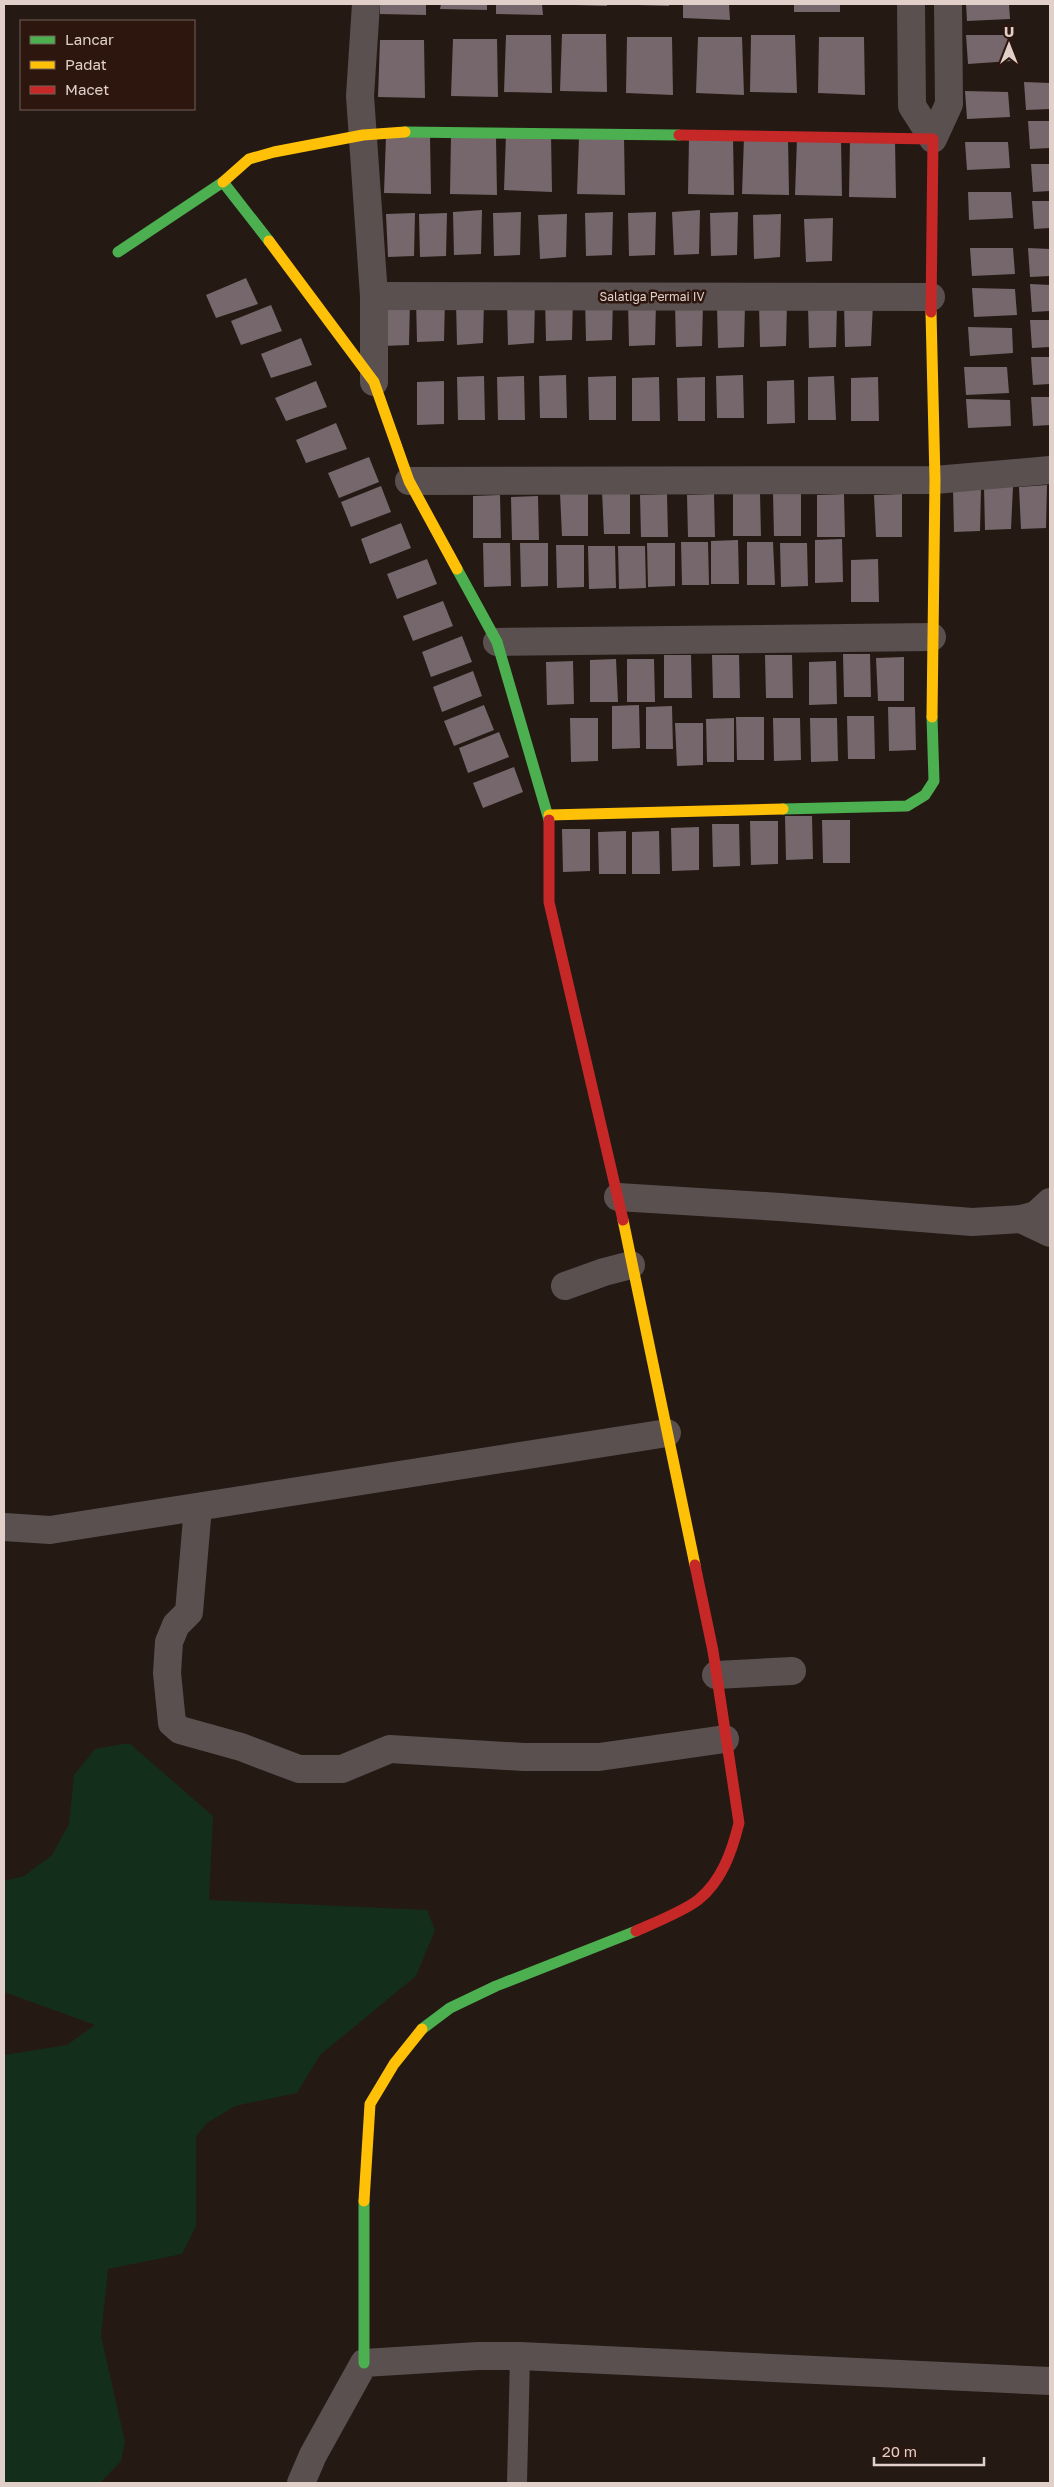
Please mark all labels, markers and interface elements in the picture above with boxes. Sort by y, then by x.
legend [20,20,195,110]
north arrow [984,20,1034,70]
text: U [1004,23,1014,40]
text: Lancar [65,30,114,48]
text: Padat [65,55,107,73]
text: Macet [65,80,109,98]
street label: Salatiga Permai IV [600,289,704,304]
scale bar [874,2434,984,2466]
text: 20 m [882,2442,917,2460]

